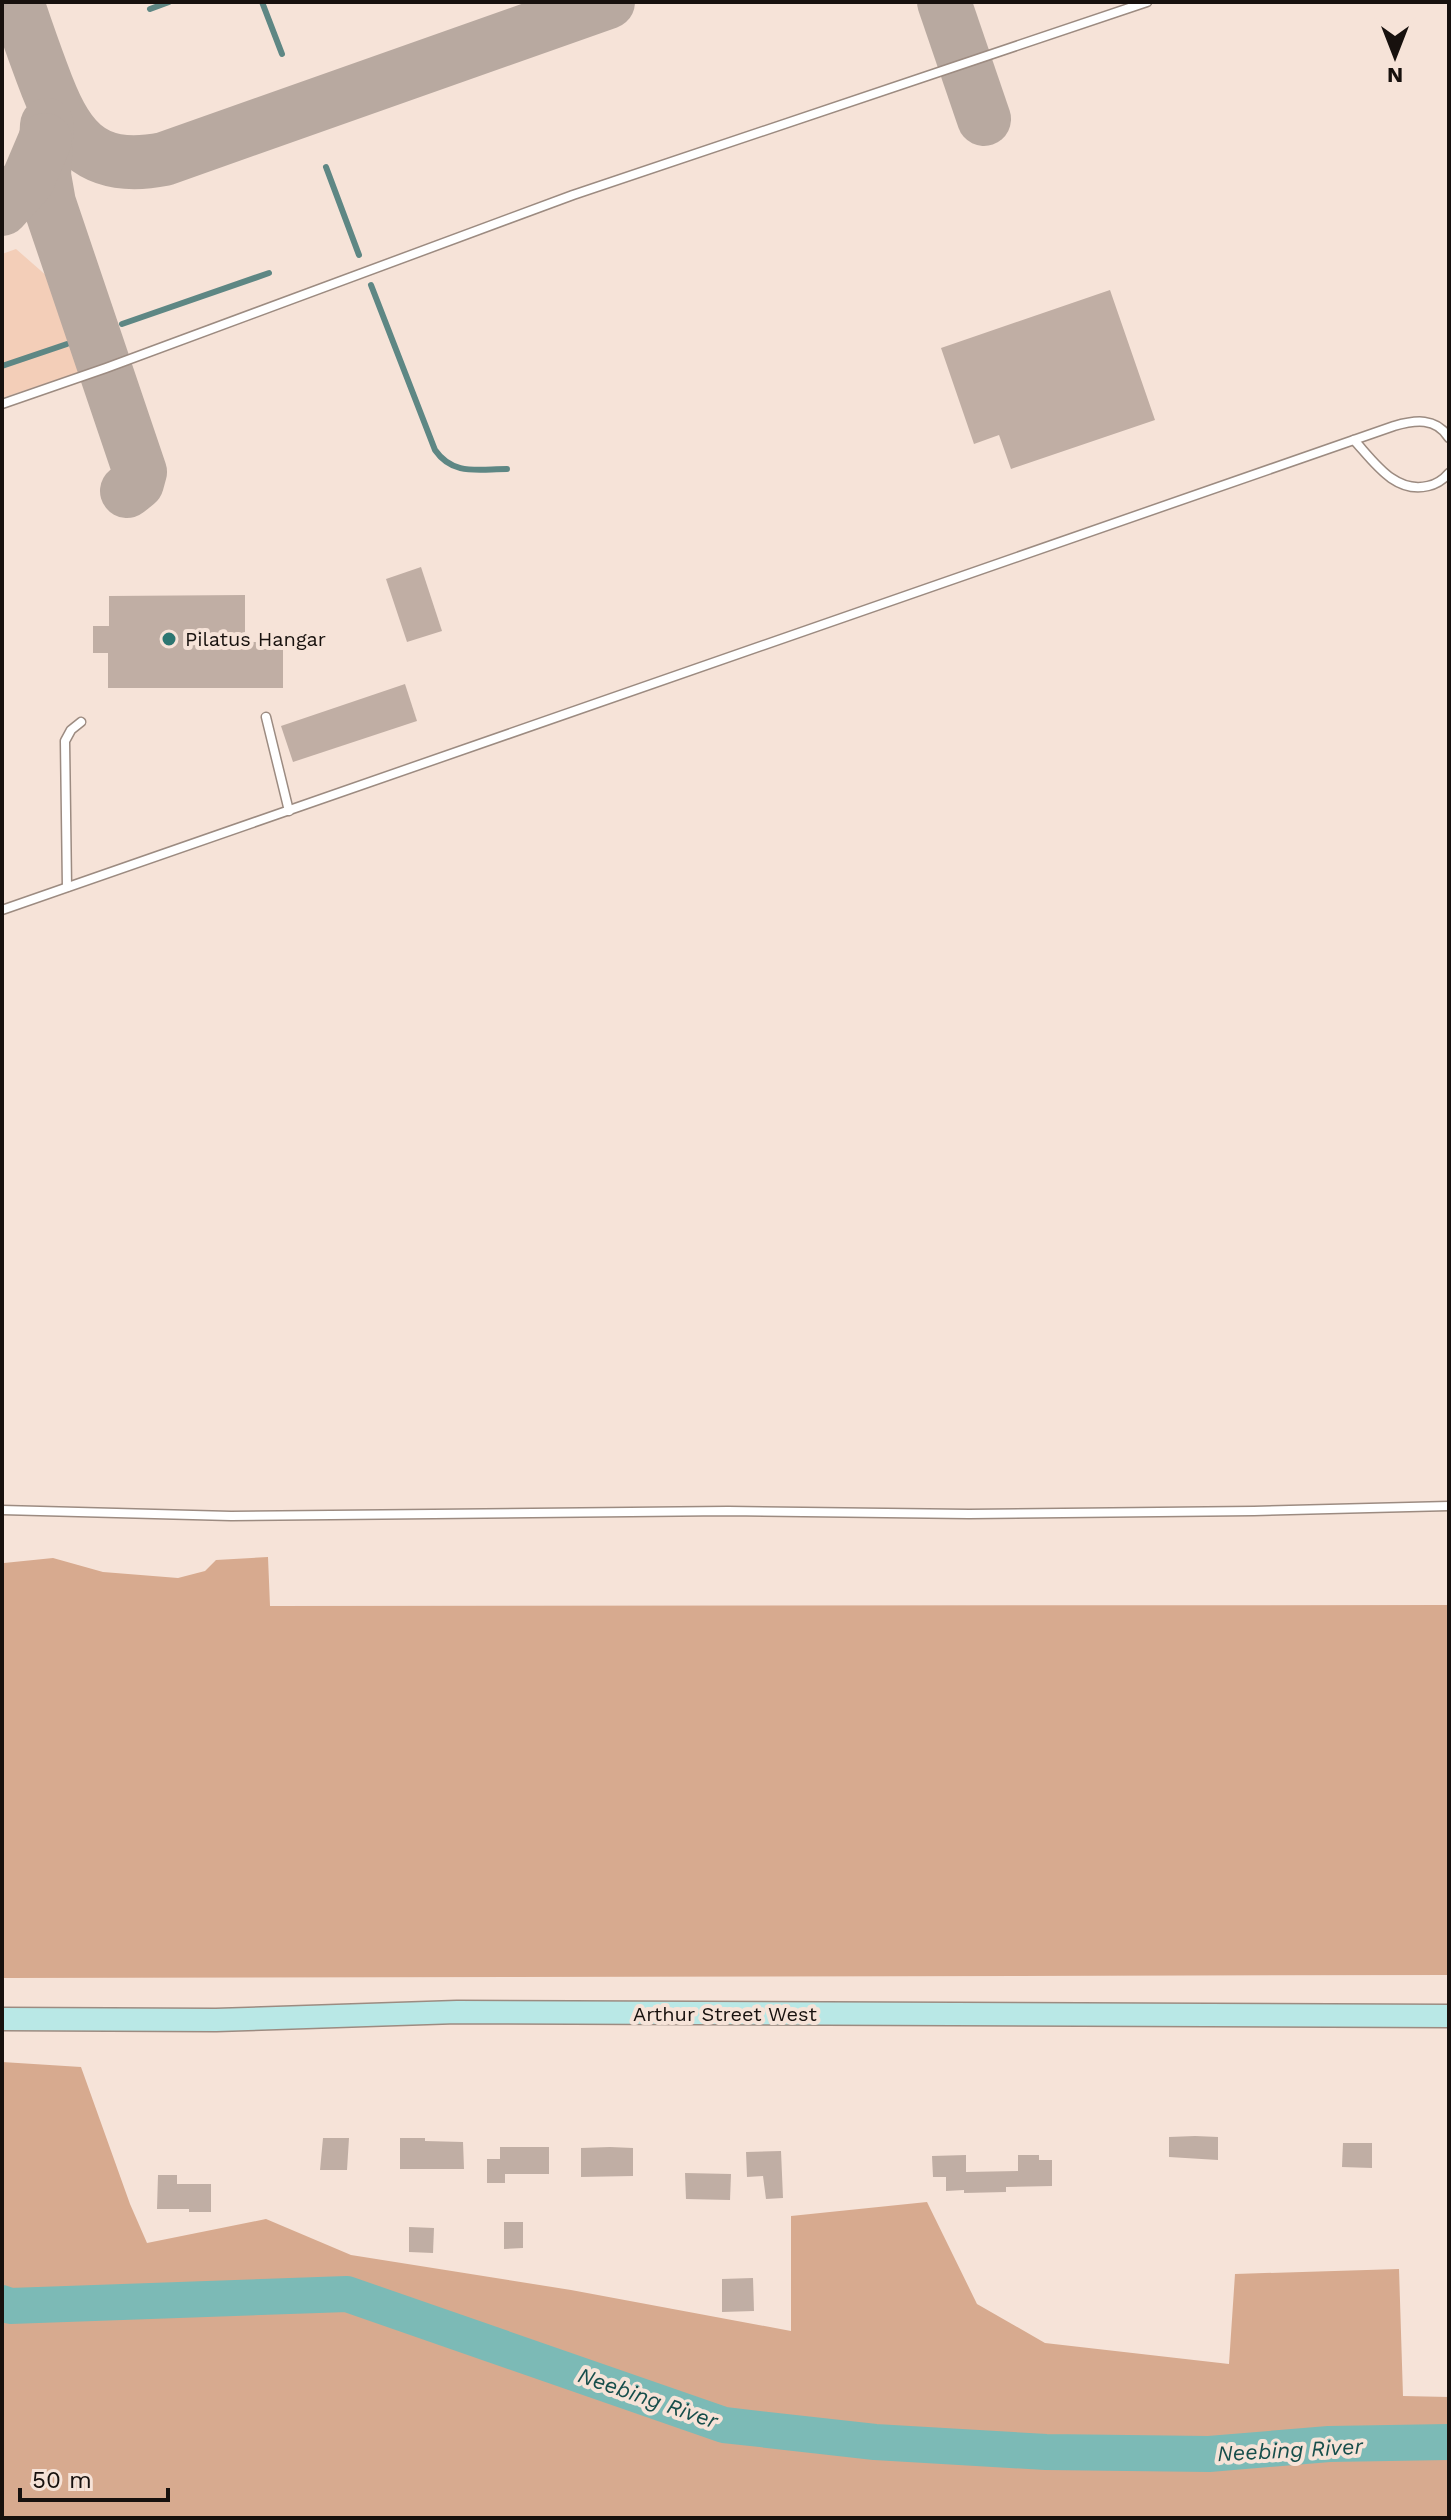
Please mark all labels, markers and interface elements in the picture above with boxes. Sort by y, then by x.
north arrow [1355,16,1435,96]
text: N [1387,63,1403,88]
place label: Pilatus Hangar [185,627,326,651]
marker: Pilatus Hangar [160,630,178,648]
street label: Arthur Street West [633,2002,818,2026]
water label: Neebing River [575,2362,722,2434]
water label: Neebing River [1216,2434,1365,2466]
scale bar [20,2452,168,2502]
text: 50 m [32,2466,92,2494]

